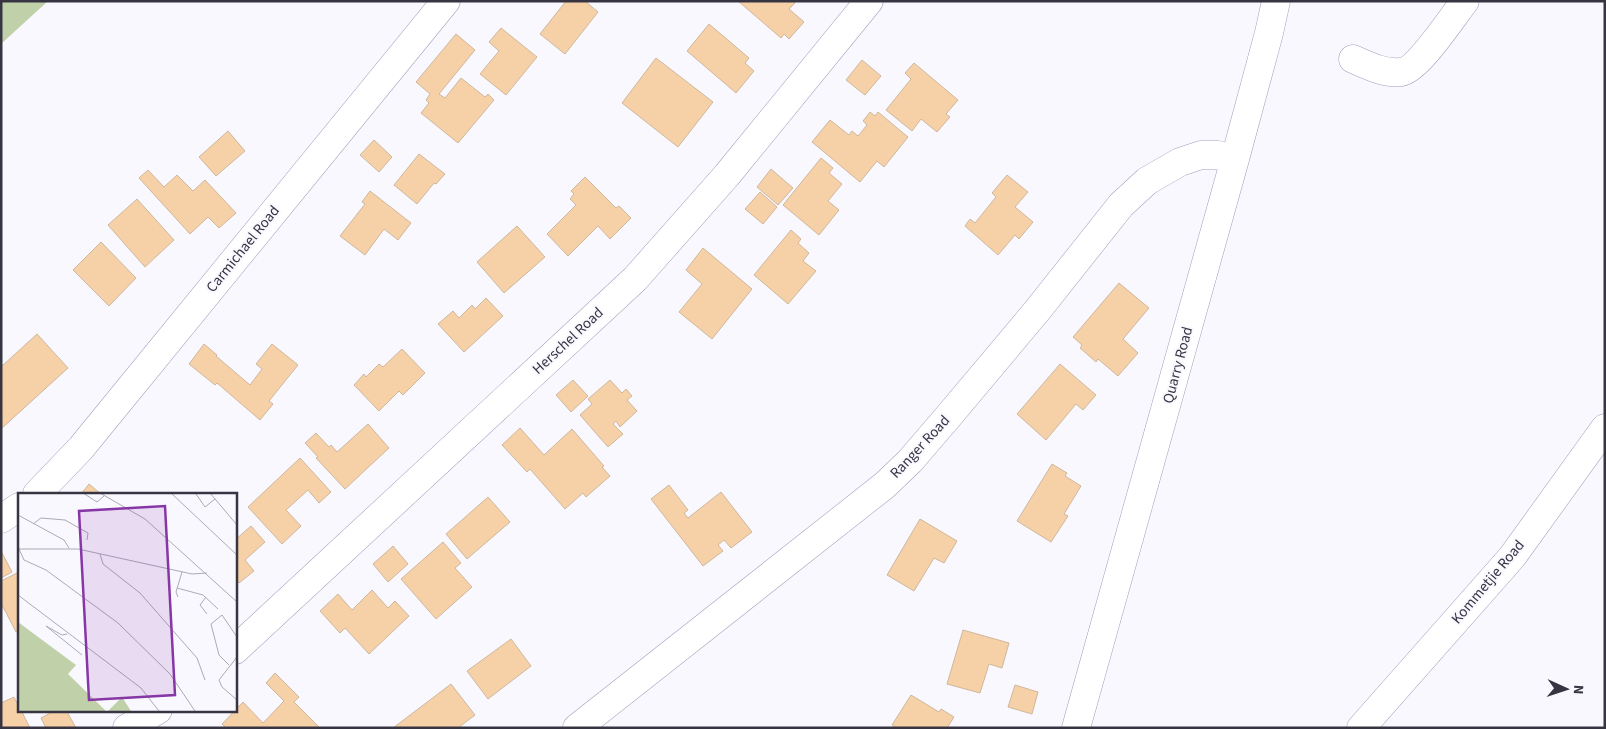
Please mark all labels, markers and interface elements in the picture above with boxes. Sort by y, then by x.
street label: Carmichael Road [201,201,285,297]
street label: Herschel Road [528,303,608,379]
street label: Quarry Road [1158,324,1198,406]
street label: Ranger Road [885,411,955,483]
inset map [18,493,236,712]
street label: Kommetjie Road [1447,535,1529,629]
north arrow [1541,664,1591,714]
text: N [1568,684,1588,695]

